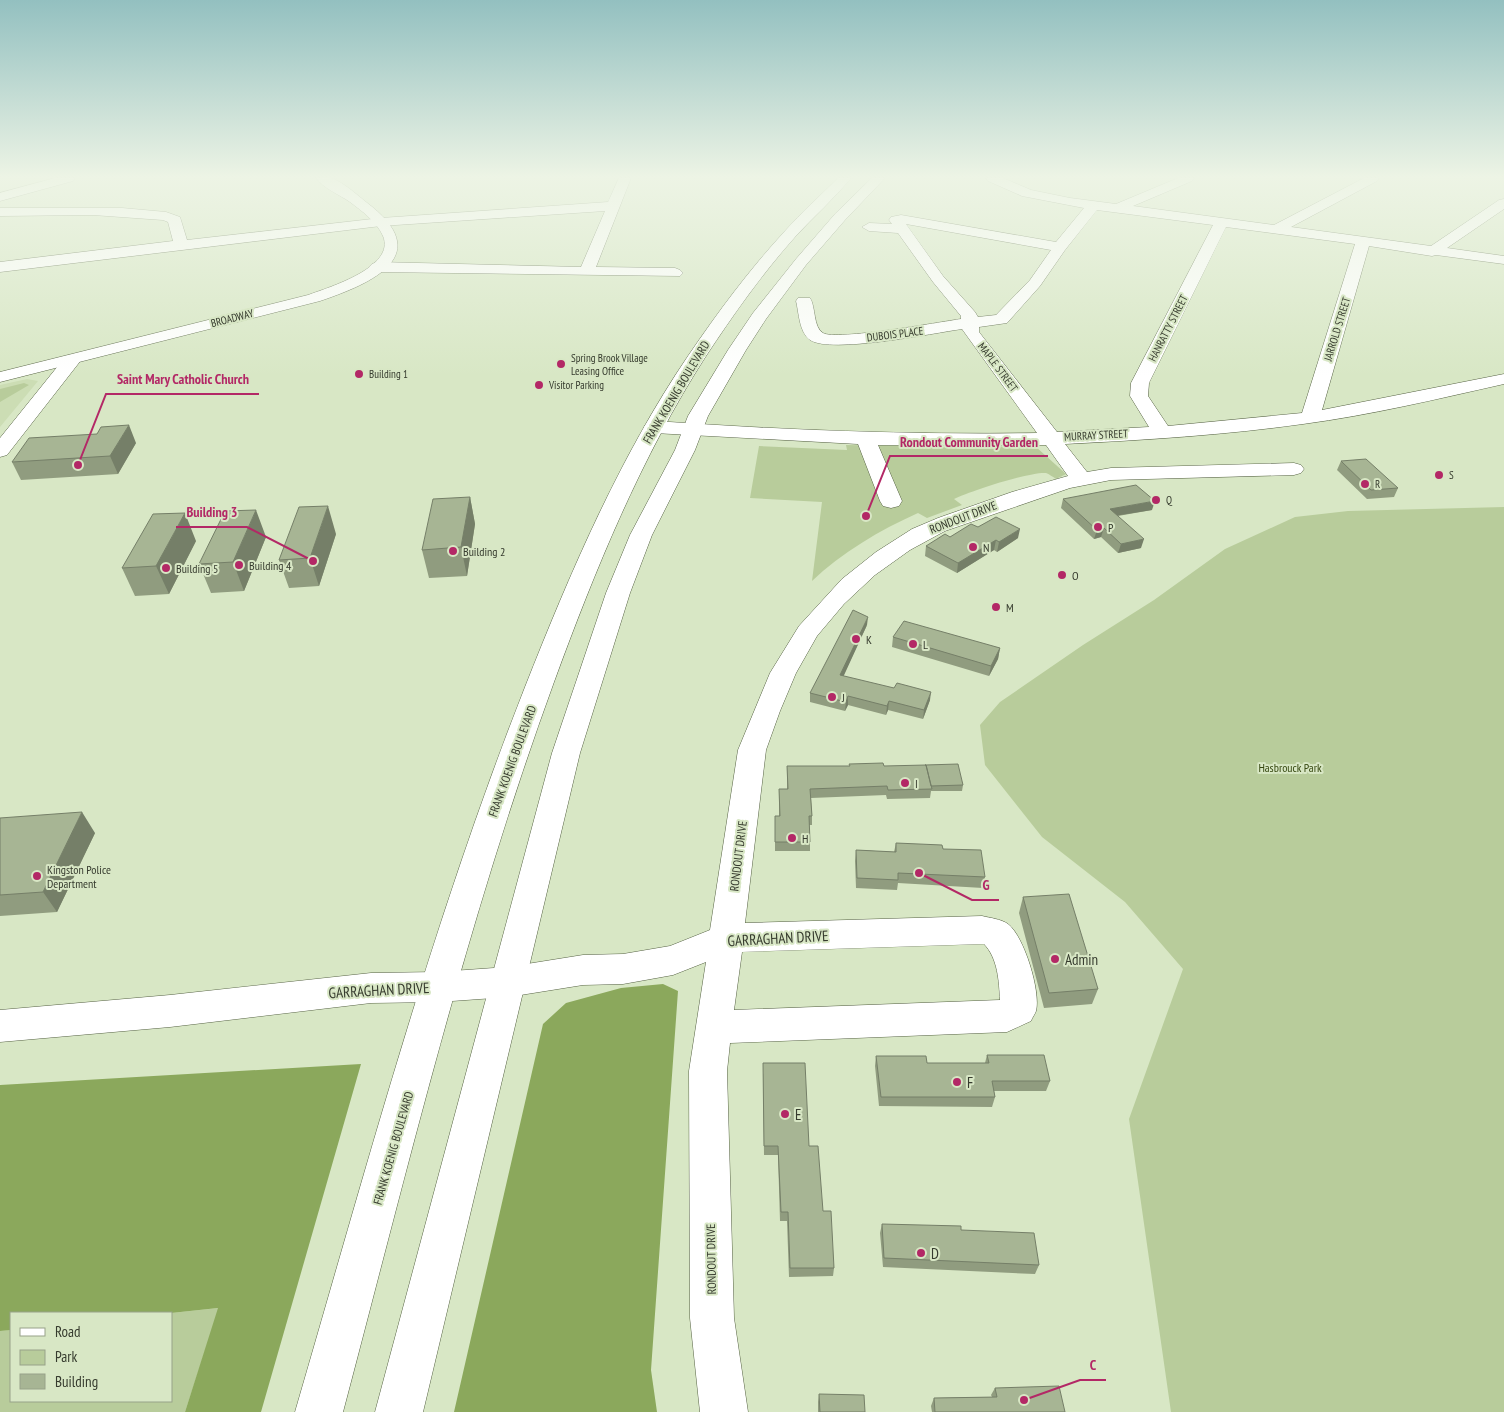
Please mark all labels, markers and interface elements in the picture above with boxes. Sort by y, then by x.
street label: HANRATTY STREET [1145,292,1191,364]
street label: JARROLD STREET [1320,295,1353,364]
street label: BROADWAY [209,306,255,330]
street label: DUBOIS PLACE [866,324,924,344]
street label: FRANK KOENIG BOULEVARD [639,338,713,446]
street label: MAPLE STREET [975,340,1021,394]
place label: Spring Brook Village Leasing Office [571,351,648,378]
marker: Spring Brook Village Leasing Office [555,358,567,370]
callout: Saint Mary Catholic Church [106,365,259,394]
place label: Building 1 [369,367,408,381]
marker: Building 1 [353,368,365,380]
text: Saint Mary Catholic Church [117,370,249,388]
place label: Visitor Parking [548,378,604,392]
marker: Visitor Parking [533,379,545,391]
street label: MURRAY STREET [1064,426,1128,444]
callout: Rondout Community Garden [890,427,1048,456]
text: Rondout Community Garden [900,433,1038,451]
place label: S [1449,468,1454,482]
marker: S [1433,469,1445,481]
place label: R [1375,477,1380,491]
marker: R [1359,478,1371,490]
place label: Q [1166,493,1173,507]
marker: Q [1150,494,1162,506]
street label: RONDOUT DRIVE [927,497,999,537]
callout: Building 3 [176,498,247,527]
text: Building 3 [186,503,238,521]
place label: P [1108,520,1114,535]
marker: P [1092,521,1104,533]
place label: N [983,540,989,555]
marker: N [967,541,979,553]
place label: Building 2 [463,544,505,559]
marker: Building 2 [447,545,459,557]
place label: Building 4 [249,558,292,573]
marker: Building 4 [233,559,245,571]
place label: Building 5 [176,561,218,576]
marker: Building 5 [160,562,172,574]
place label: O [1072,568,1079,583]
marker: O [1056,569,1068,581]
place label: M [1006,600,1014,615]
marker: M [990,601,1002,613]
place label: K [866,632,872,647]
marker: K [850,633,862,645]
place label: L [923,637,928,652]
marker: L [907,638,919,650]
place label: J [841,690,845,705]
marker: J [826,691,838,703]
street label: FRANK KOENIG BOULEVARD [485,703,539,819]
park label: Hasbrouck Park [1258,760,1322,775]
place label: I [915,776,918,791]
marker: I [899,777,911,789]
street label: RONDOUT DRIVE [726,820,750,892]
place label: H [802,831,808,846]
marker: H [786,832,798,844]
place label: Kingston Police Department [47,862,111,891]
marker: Kingston Police Department [31,870,43,882]
callout: G [972,871,999,900]
text: G [982,876,990,894]
street label: GARRAGHAN DRIVE [727,926,829,950]
place label: Admin [1065,950,1098,969]
marker: Admin [1049,953,1061,965]
street label: GARRAGHAN DRIVE [328,978,430,1002]
place label: F [967,1073,973,1092]
marker: F [951,1076,963,1088]
street label: FRANK KOENIG BOULEVARD [370,1090,416,1206]
place label: E [795,1105,801,1124]
marker: E [779,1108,791,1120]
street label: RONDOUT DRIVE [703,1224,719,1294]
place label: D [931,1244,939,1263]
marker: D [915,1247,927,1259]
legend [10,1312,172,1402]
text: Road [55,1322,81,1341]
text: Park [55,1347,77,1366]
callout: C [1080,1351,1106,1380]
text: C [1090,1356,1097,1374]
text: Building [55,1372,98,1391]

